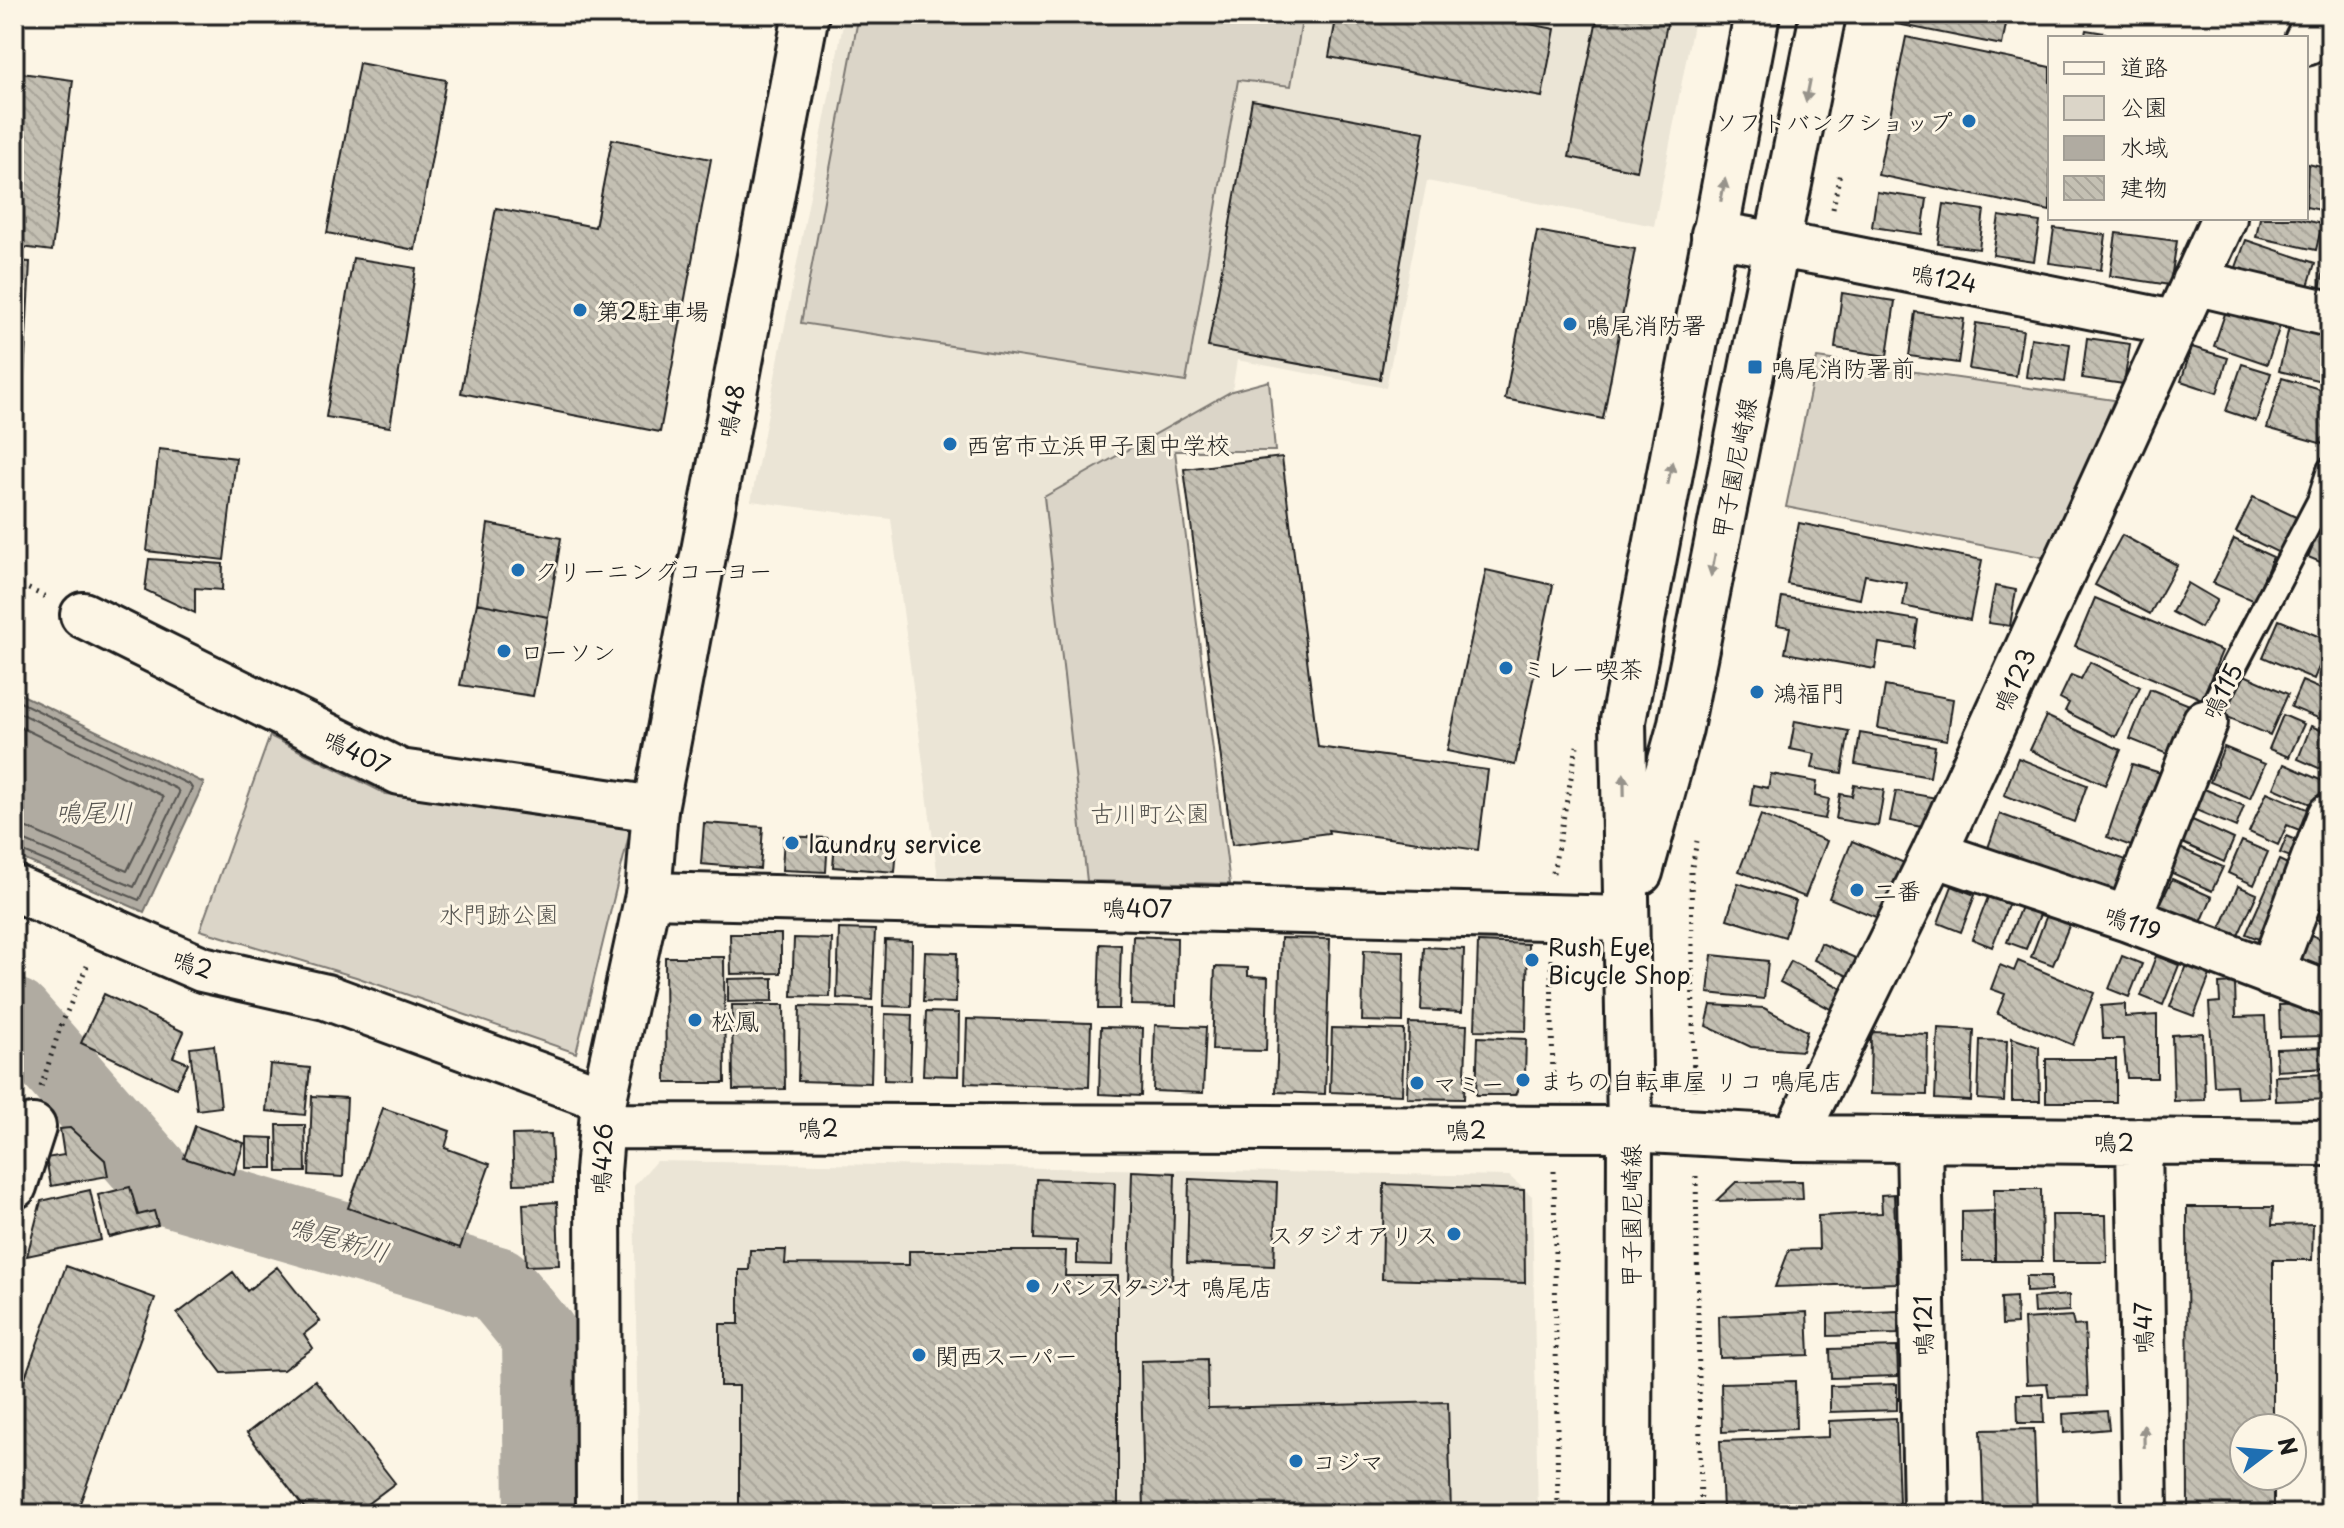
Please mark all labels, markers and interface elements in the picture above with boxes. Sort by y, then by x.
legend [2048,36,2308,220]
text: 道路 [2120,48,2168,84]
one-way arrow [1801,78,1813,103]
text: 公園 [2120,88,2168,124]
place label: ソフトバンクショップ [1714,103,1953,139]
marker: ソフトバンクショップ [1960,112,1978,130]
text: 水域 [2120,128,2168,164]
text: 建物 [2120,168,2168,204]
one-way arrow [1717,177,1729,202]
street label: 鳴124 [1908,253,1980,301]
place label: 第2駐車場 [596,292,709,328]
marker: 第2駐車場 [571,301,589,319]
place label: 鳴尾消防署 [1586,306,1706,342]
marker: 鳴尾消防署 [1561,315,1579,333]
place label: 鳴尾消防署前 [1771,349,1915,385]
marker: 鳴尾消防署前 [1746,358,1764,376]
street label: 鳴48 [707,381,753,441]
street label: 甲子園尼崎線 [1702,394,1764,542]
place label: 西宮市立浜甲子園中学校 [966,426,1230,462]
marker: 西宮市立浜甲子園中学校 [941,435,959,453]
one-way arrow [1664,460,1676,485]
place label: クリーニングコーヨー [534,552,773,588]
one-way arrow [1706,553,1719,578]
marker: クリーニングコーヨー [509,561,527,579]
place label: ローソン [520,633,616,669]
marker: ローソン [495,642,513,660]
street label: 鳴123 [1982,642,2044,718]
place label: ミレー喫茶 [1522,650,1643,686]
street label: 鳴115 [2191,656,2251,726]
marker: ミレー喫茶 [1497,659,1515,677]
place label: 鴻福門 [1773,674,1845,710]
marker: 鴻福門 [1748,683,1766,701]
street label: 鳴407 [318,719,396,783]
one-way arrow [1618,772,1631,797]
water label: 鳴尾川 [55,792,133,831]
park label: 古川町公園 [1090,794,1210,830]
place label: laundry service [808,825,982,861]
marker: laundry service [783,834,801,852]
place label: 二番 [1873,872,1921,908]
marker: 二番 [1848,881,1866,899]
street label: 鳴407 [1102,888,1172,926]
park label: 水門跡公園 [439,895,559,931]
street label: 鳴119 [2100,895,2166,949]
place label: Rush Eye Bicycle Shop [1548,928,1691,992]
street label: 鳴2 [168,939,218,987]
marker: Rush Eye Bicycle Shop [1523,951,1541,969]
place label: 松鳳 [711,1002,759,1038]
marker: 松鳳 [686,1011,704,1029]
place label: まちの自転車屋 リコ 鳴尾店 [1539,1062,1843,1098]
place label: マミー [1433,1065,1505,1101]
marker: まちの自転車屋 リコ 鳴尾店 [1514,1071,1532,1089]
marker: マミー [1408,1074,1426,1092]
street label: 鳴2 [798,1109,839,1145]
street label: 鳴2 [1446,1111,1487,1147]
street label: 鳴426 [581,1122,621,1196]
street label: 鳴2 [2093,1123,2135,1159]
street label: 甲子園尼崎線 [1612,1144,1648,1288]
water label: 鳴尾新川 [284,1205,394,1271]
place label: スタジオアリス [1270,1216,1438,1252]
marker: スタジオアリス [1445,1225,1463,1243]
place label: パンスタジオ 鳴尾店 [1049,1268,1273,1304]
marker: パンスタジオ 鳴尾店 [1024,1277,1042,1295]
street label: 鳴121 [1903,1295,1941,1357]
street label: 鳴47 [2124,1301,2160,1354]
place label: 関西スーパー [935,1337,1078,1373]
marker: 関西スーパー [910,1346,928,1364]
north arrow [2228,1412,2308,1492]
one-way arrow [2137,1423,2150,1448]
text: N [2270,1433,2307,1459]
place label: コジマ [1312,1443,1384,1479]
marker: コジマ [1287,1452,1305,1470]

